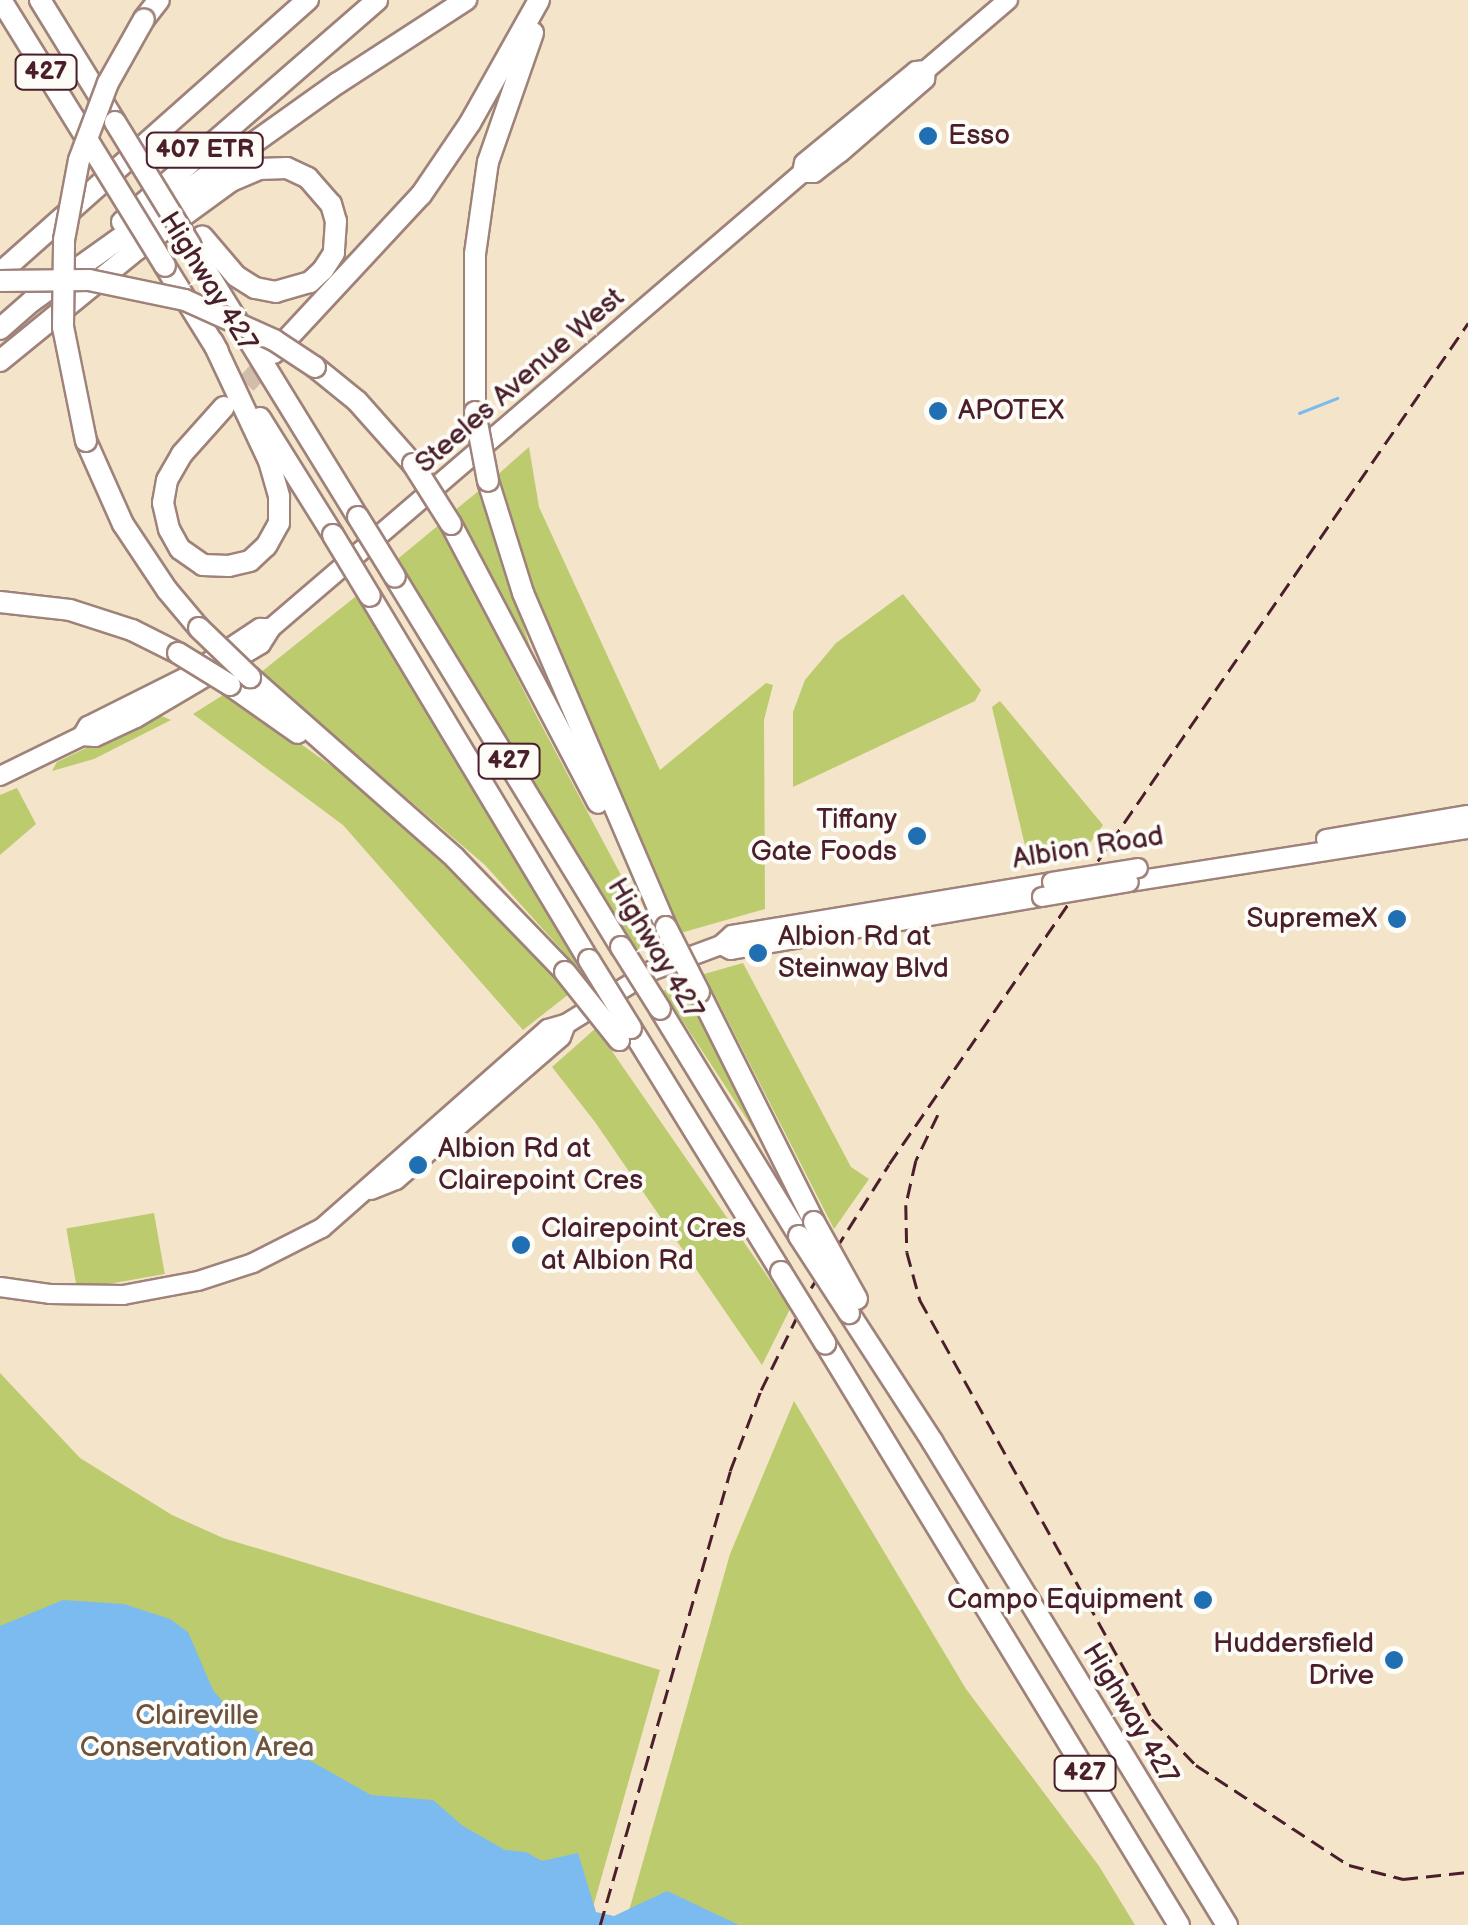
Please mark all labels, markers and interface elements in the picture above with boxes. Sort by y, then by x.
road number: 427 [13,52,78,92]
place label: Esso [948,119,1010,153]
marker: Esso [917,125,939,147]
road number: 407 ETR [145,130,265,170]
street label: Highway 427 [151,205,265,359]
street label: Steeles Avenue West [408,281,632,481]
place label: APOTEX [958,394,1064,428]
marker: APOTEX [927,400,949,422]
road number: 427 [476,741,542,781]
place label: Tiffany Gate Foods [751,803,897,869]
street label: Albion Road [1010,819,1166,877]
marker: Tiffany Gate Foods [906,825,928,847]
street label: Highway 427 [599,872,711,1026]
place label: SupremeX [1246,902,1377,936]
marker: SupremeX [1386,908,1408,930]
place label: Albion Rd at Steinway Blvd [778,920,951,986]
marker: Albion Rd at Steinway Blvd [747,942,769,964]
place label: Albion Rd at Clairepoint Cres [438,1132,643,1198]
marker: Albion Rd at Clairepoint Cres [407,1154,429,1176]
place label: Clairepoint Cres at Albion Rd [541,1212,746,1278]
marker: Clairepoint Cres at Albion Rd [510,1234,532,1256]
place label: Campo Equipment [947,1583,1183,1617]
marker: Campo Equipment [1192,1589,1214,1611]
place label: Huddersfield Drive [1213,1627,1374,1693]
street label: Highway 427 [1074,1637,1186,1791]
marker: Huddersfield Drive [1383,1649,1405,1671]
park label: Claireville Conservation Area [80,1699,314,1765]
road number: 427 [1052,1753,1118,1793]

